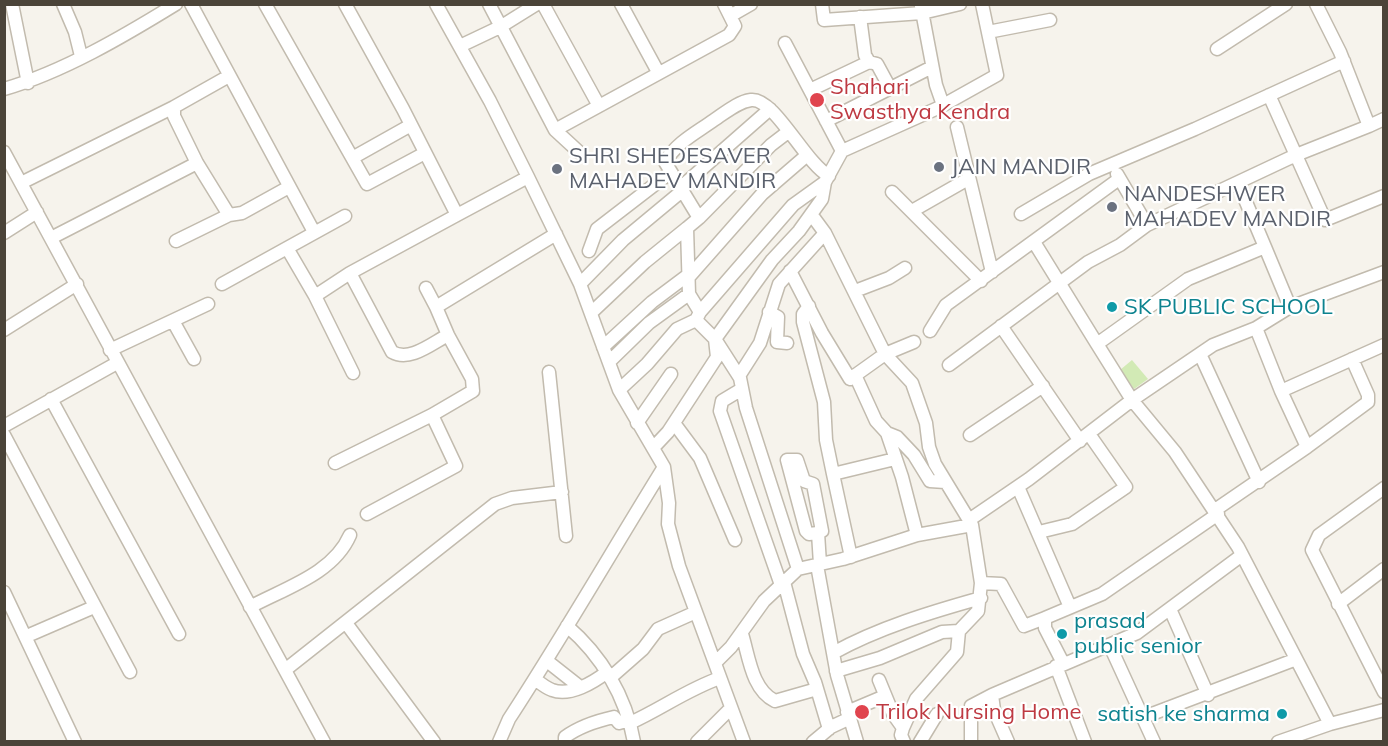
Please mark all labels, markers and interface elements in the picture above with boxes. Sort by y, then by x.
place label: Shahari Swasthya Kendra [830,74,1010,125]
marker: Shahari Swasthya Kendra [808,91,826,109]
place label: SHRI SHEDESAVER MAHADEV MANDIR [569,143,776,194]
place label: JAIN MANDIR [951,154,1091,180]
marker: JAIN MANDIR [932,160,946,174]
marker: SHRI SHEDESAVER MAHADEV MANDIR [550,162,564,176]
place label: NANDESHWER MAHADEV MANDIR [1124,181,1331,232]
marker: NANDESHWER MAHADEV MANDIR [1105,200,1119,214]
place label: SK PUBLIC SCHOOL [1124,294,1333,320]
marker: SK PUBLIC SCHOOL [1105,300,1119,314]
place label: prasad public senior [1074,608,1202,660]
marker: prasad public senior [1055,627,1069,641]
place label: Trilok Nursing Home [876,699,1081,725]
place label: satish ke sharma [1097,701,1270,727]
marker: Trilok Nursing Home [853,703,871,721]
marker: satish ke sharma [1275,707,1289,721]

